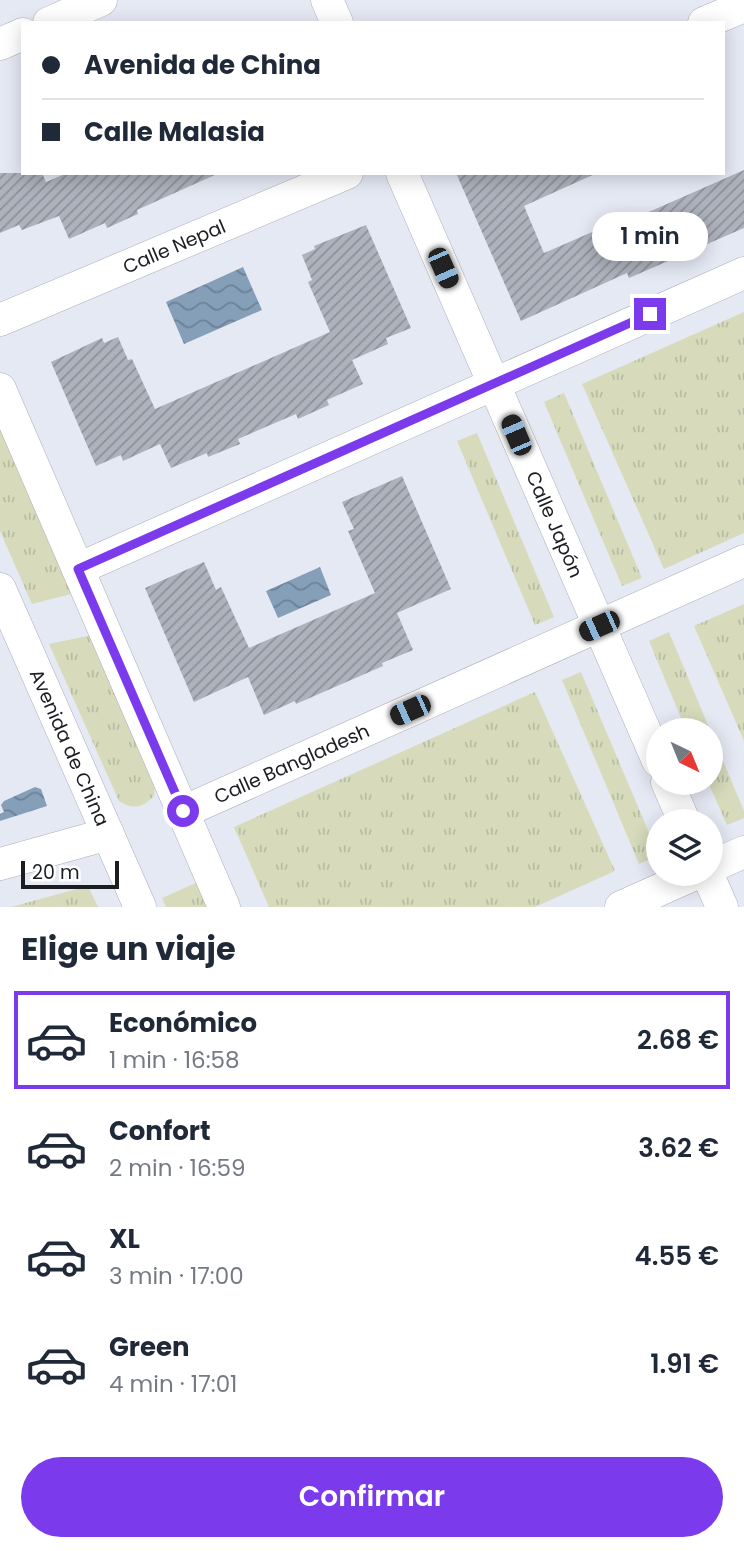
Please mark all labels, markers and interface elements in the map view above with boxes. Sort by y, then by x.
text: Avenida de China [84,47,321,83]
text: Calle Malasia [84,114,265,150]
callout: 1 min [592,212,708,262]
street label: Calle Nepal [118,213,230,280]
text: 1 min [620,220,680,252]
car [425,245,462,291]
route end [634,298,666,330]
car [499,412,534,458]
street label: Calle Japón [520,467,590,582]
car [576,608,623,644]
street label: Avenida de China [23,664,116,830]
car [387,692,434,728]
street label: Calle Bangladesh [210,717,374,810]
north arrow [646,718,723,794]
map controls [646,718,723,886]
route start [167,795,199,827]
button: layers [646,809,723,886]
scale bar [21,858,119,890]
text: 20 m [32,859,80,886]
text: Elige un viaje [21,926,236,971]
text: Económico [109,1005,257,1041]
icon: car [25,1009,88,1072]
text: 2.68 € [637,1022,719,1058]
text: 1 min · 16:58 [109,1044,240,1076]
text: Confort [109,1113,211,1149]
icon: car [25,1117,88,1180]
text: 3.62 € [638,1130,719,1166]
text: 2 min · 16:59 [109,1152,245,1184]
text: XL [109,1221,140,1257]
icon: car [25,1225,88,1288]
text: 4.55 € [635,1238,719,1274]
text: 3 min · 17:00 [109,1260,244,1292]
text: Green [109,1329,190,1365]
icon: car [25,1333,88,1396]
text: 1.91 € [650,1346,719,1382]
text: 4 min · 17:01 [109,1368,237,1400]
button: Confirmar [21,1457,723,1537]

